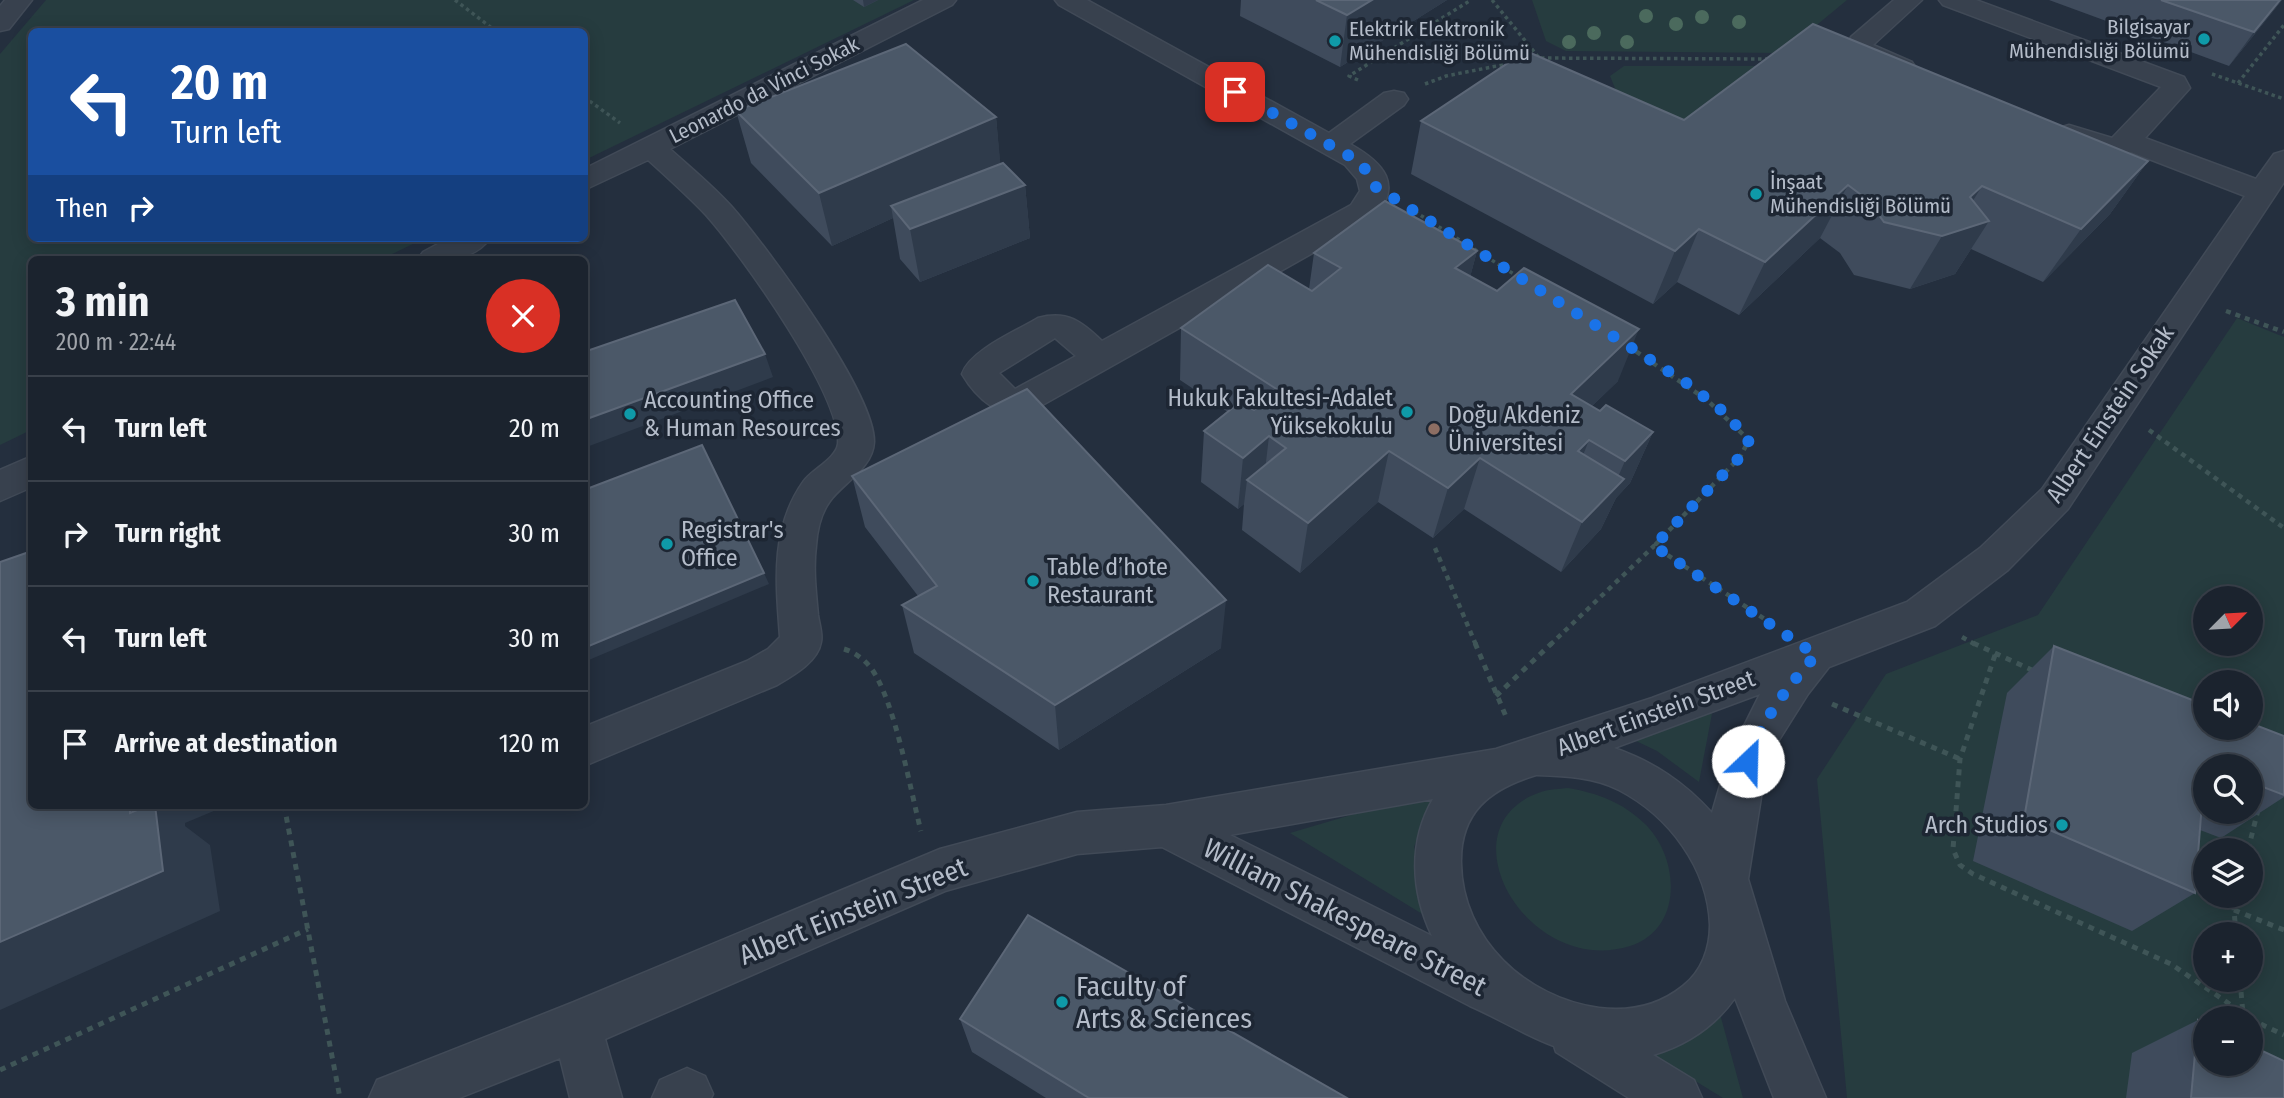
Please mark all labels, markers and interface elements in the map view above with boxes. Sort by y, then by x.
place label: Bilgisayar Mühendisliği Bölümü [2009,14,2191,64]
place label: Elektrik Elektronik Mühendisliği Bölümü [1349,16,1530,66]
street label: Leonardo da Vinci Sokak [665,31,863,149]
marker: Bilgisayar Mühendisliği Bölümü [2196,31,2212,47]
marker: Elektrik Elektronik Mühendisliği Bölümü [1327,33,1343,49]
text: 20 m [171,53,268,112]
icon: left [56,56,147,147]
pin [1205,62,1265,122]
icon: arrive [1216,73,1254,111]
text: Turn left [171,113,281,151]
place label: İnşaat Mühendisliği Bölümü [1770,169,1951,219]
marker: İnşaat Mühendisliği Bölümü [1748,186,1764,202]
icon: right [122,189,160,227]
text: Then [56,193,108,224]
text: 3 min [56,277,150,327]
button: close [486,279,560,353]
street label: Albert Einstein Sokak [2040,319,2180,508]
text: 200 m · 22:44 [56,328,176,356]
place label: Hukuk Fakultesi-Adalet Yüksekokulu [1168,384,1393,440]
place label: Accounting Office & Human Resources [644,386,841,442]
place label: Doğu Akdeniz Üniversitesi [1448,401,1580,457]
marker: Hukuk Fakultesi-Adalet Yüksekokulu [1399,404,1415,420]
marker: Accounting Office & Human Resources [622,406,638,422]
icon: left [56,410,94,448]
text: Turn left [115,413,207,444]
text: 20 m [509,413,560,444]
marker: Doğu Akdeniz Üniversitesi [1426,421,1442,437]
icon: right [56,515,94,553]
place label: Registrar's Office [681,516,784,572]
text: Turn right [115,518,221,549]
text: 30 m [509,518,560,549]
marker: Registrar's Office [659,536,675,552]
place label: Table d’hote Restaurant [1047,553,1168,609]
marker: Table d’hote Restaurant [1025,573,1041,589]
north arrow [2193,586,2263,656]
map controls [2193,586,2263,1076]
icon: left [56,620,94,658]
text: Turn left [115,623,207,654]
text: 30 m [509,623,560,654]
street label: Albert Einstein Street [1553,664,1759,762]
button: sound [2193,670,2263,740]
position arrow [1711,724,1785,798]
icon: arrive [56,725,94,763]
text: Arrive at destination [115,728,338,759]
text: 120 m [499,728,560,759]
button: search [2193,754,2263,824]
place label: Arch Studios [1925,811,2048,839]
marker: Arch Studios [2054,817,2070,833]
street label: William Shakespeare Street [1198,831,1493,1003]
button: layers [2193,838,2263,908]
street label: Albert Einstein Street [734,850,973,972]
button: + [2193,922,2263,992]
place label: Faculty of Arts & Sciences [1076,970,1252,1035]
marker: Faculty of Arts & Sciences [1054,994,1070,1010]
button: − [2193,1006,2263,1076]

